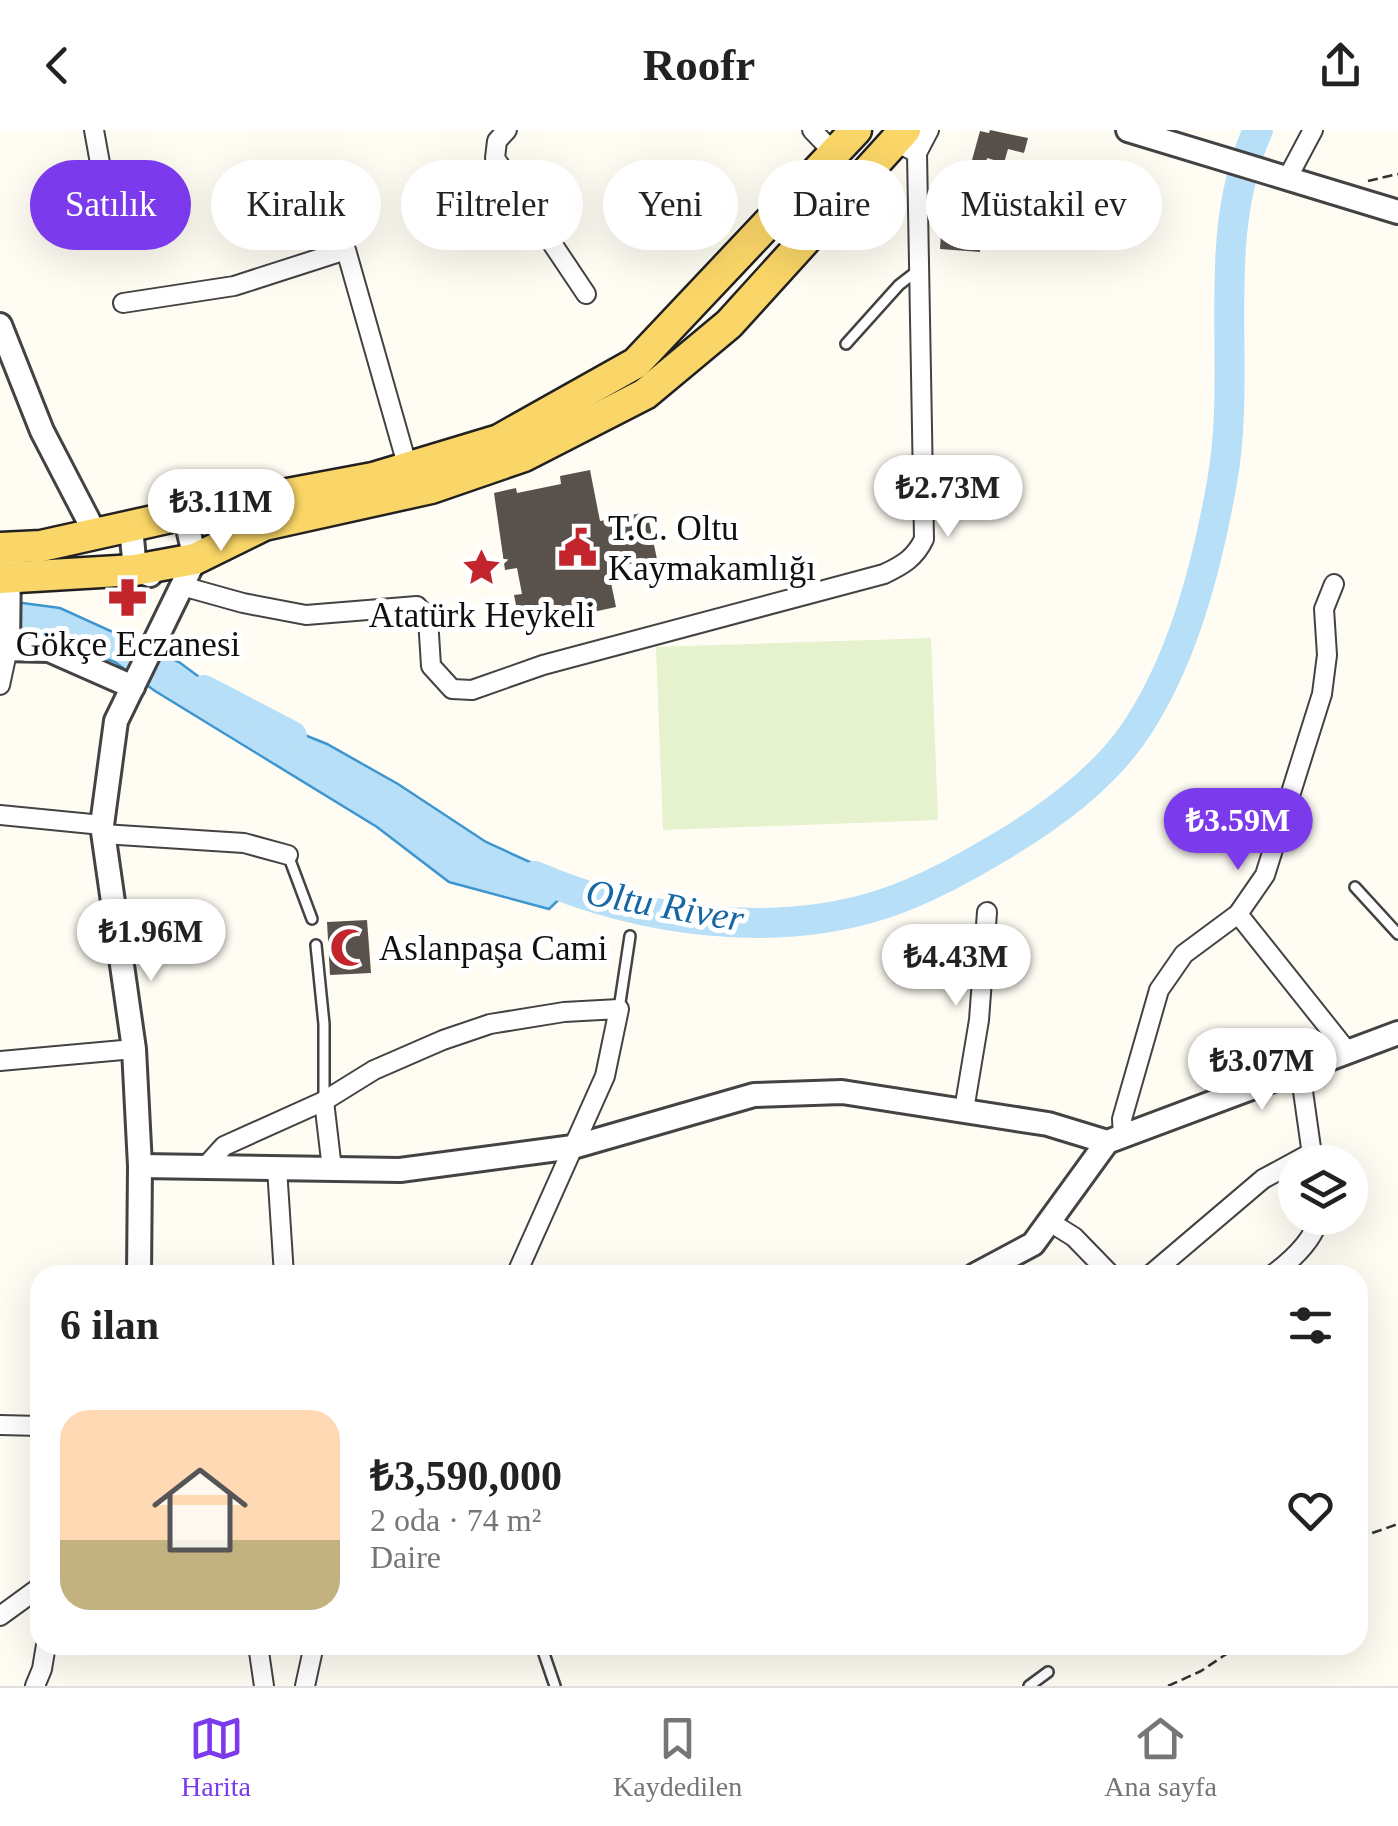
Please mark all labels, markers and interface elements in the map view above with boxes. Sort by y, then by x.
icon: back [30,38,85,93]
icon: share [1313,38,1368,93]
text: Roofr [643,40,755,90]
chip: Satılık [30,160,191,250]
chip: Kiralık [211,160,381,250]
chip: Filtreler [401,160,583,250]
chip: Yeni [603,160,738,250]
chip: Daire [758,160,906,250]
chip: Müstakil ev [926,160,1162,250]
pin: ₺2.73M [867,455,1029,540]
pin: ₺3.11M [140,469,302,554]
text: ₺2.73M [896,469,1000,505]
text: ₺3.11M [170,483,272,519]
place label: T.C. Oltu Kaymakamlığı [608,509,816,588]
public building icon: T.C. Oltu Kaymakamlığı [557,527,599,569]
place icon: Atatürk Heykeli [461,547,503,589]
pharmacy icon: Gökçe Eczanesi [107,576,149,618]
place label: Atatürk Heykeli [369,596,595,635]
place label: Gökçe Eczanesi [16,625,240,664]
pin: ₺3.59M [1157,788,1319,873]
text: ₺3.59M [1186,802,1290,838]
water label: Oltu River [583,870,747,940]
pin: ₺1.96M [70,899,232,984]
text: ₺1.96M [99,913,203,949]
pin: ₺4.43M [875,924,1037,1009]
mosque icon: Aslanpaşa Cami [328,927,370,969]
place label: Aslanpaşa Cami [379,929,608,968]
text: ₺4.43M [904,938,1008,974]
pin: ₺3.07M [1181,1028,1343,1113]
text: ₺3.07M [1210,1042,1314,1078]
map controls [1278,1145,1368,1235]
button: layers [1278,1145,1368,1235]
icon: filters [1283,1298,1338,1353]
text: 6 ilan [60,1302,159,1348]
icon: home [140,1450,260,1570]
text: ₺3,590,000 [370,1453,562,1499]
icon: heart [1283,1483,1338,1538]
text: 2 oda · 74 m² [370,1502,541,1538]
text: Daire [370,1539,441,1575]
tab: Harita [181,1711,251,1803]
tab: Kaydedilen [613,1711,742,1803]
tab: Ana sayfa [1104,1711,1217,1803]

